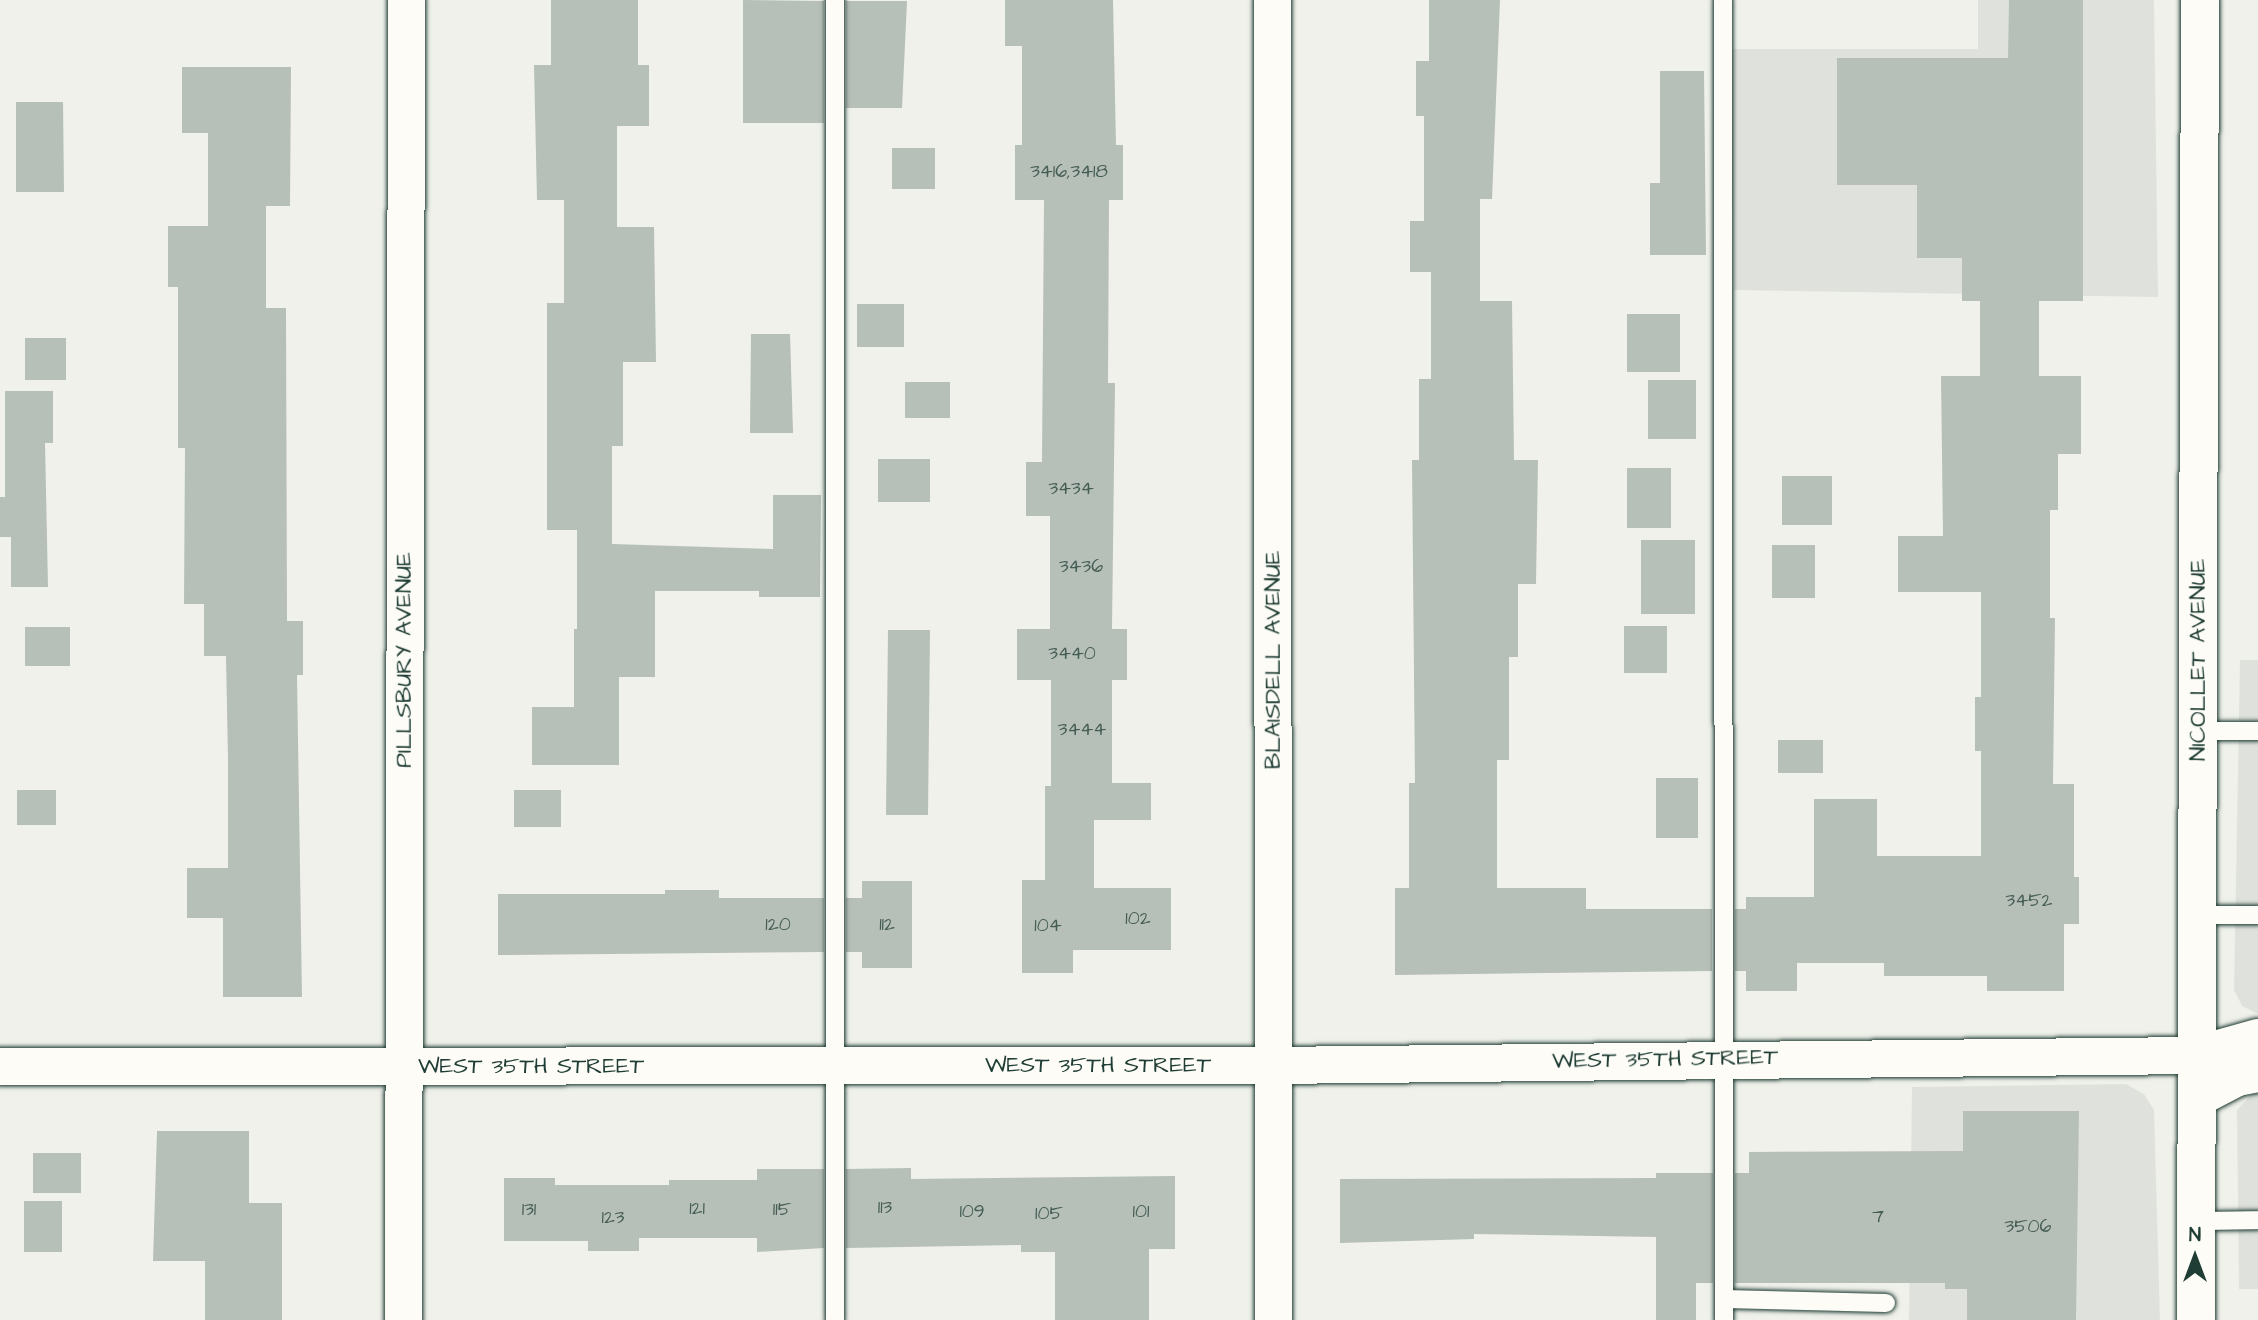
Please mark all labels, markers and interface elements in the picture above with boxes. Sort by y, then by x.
house number: 3416,3418 [1030,161,1108,183]
house number: 3434 [1048,478,1094,500]
street label: BLAISDELL AVENUE [1259,551,1287,769]
street label: PILLSBURY AVENUE [390,552,418,768]
house number: 3436 [1059,556,1103,578]
street label: NICOLLET AVENUE [2184,559,2212,761]
house number: 3440 [1048,643,1096,665]
house number: 3444 [1058,719,1106,741]
house number: 3452 [2006,890,2052,912]
house number: 102 [1125,908,1151,930]
house number: 120 [765,914,791,936]
house number: 112 [879,914,895,936]
house number: 104 [1034,915,1062,937]
street label: WEST 35TH STREET [1552,1043,1778,1075]
street label: WEST 35TH STREET [985,1051,1211,1079]
street label: WEST 35TH STREET [418,1052,644,1080]
house number: 113 [878,1197,892,1219]
house number: 121 [689,1198,705,1220]
house number: 131 [522,1199,536,1221]
house number: 115 [773,1199,791,1221]
house number: 109 [959,1201,985,1223]
house number: 101 [1133,1201,1149,1223]
house number: 105 [1035,1203,1063,1225]
house number: 7 [1872,1206,1884,1228]
house number: 123 [602,1207,624,1229]
house number: 3506 [2004,1216,2052,1238]
north arrow [2160,1222,2230,1292]
text: N [2189,1222,2201,1249]

